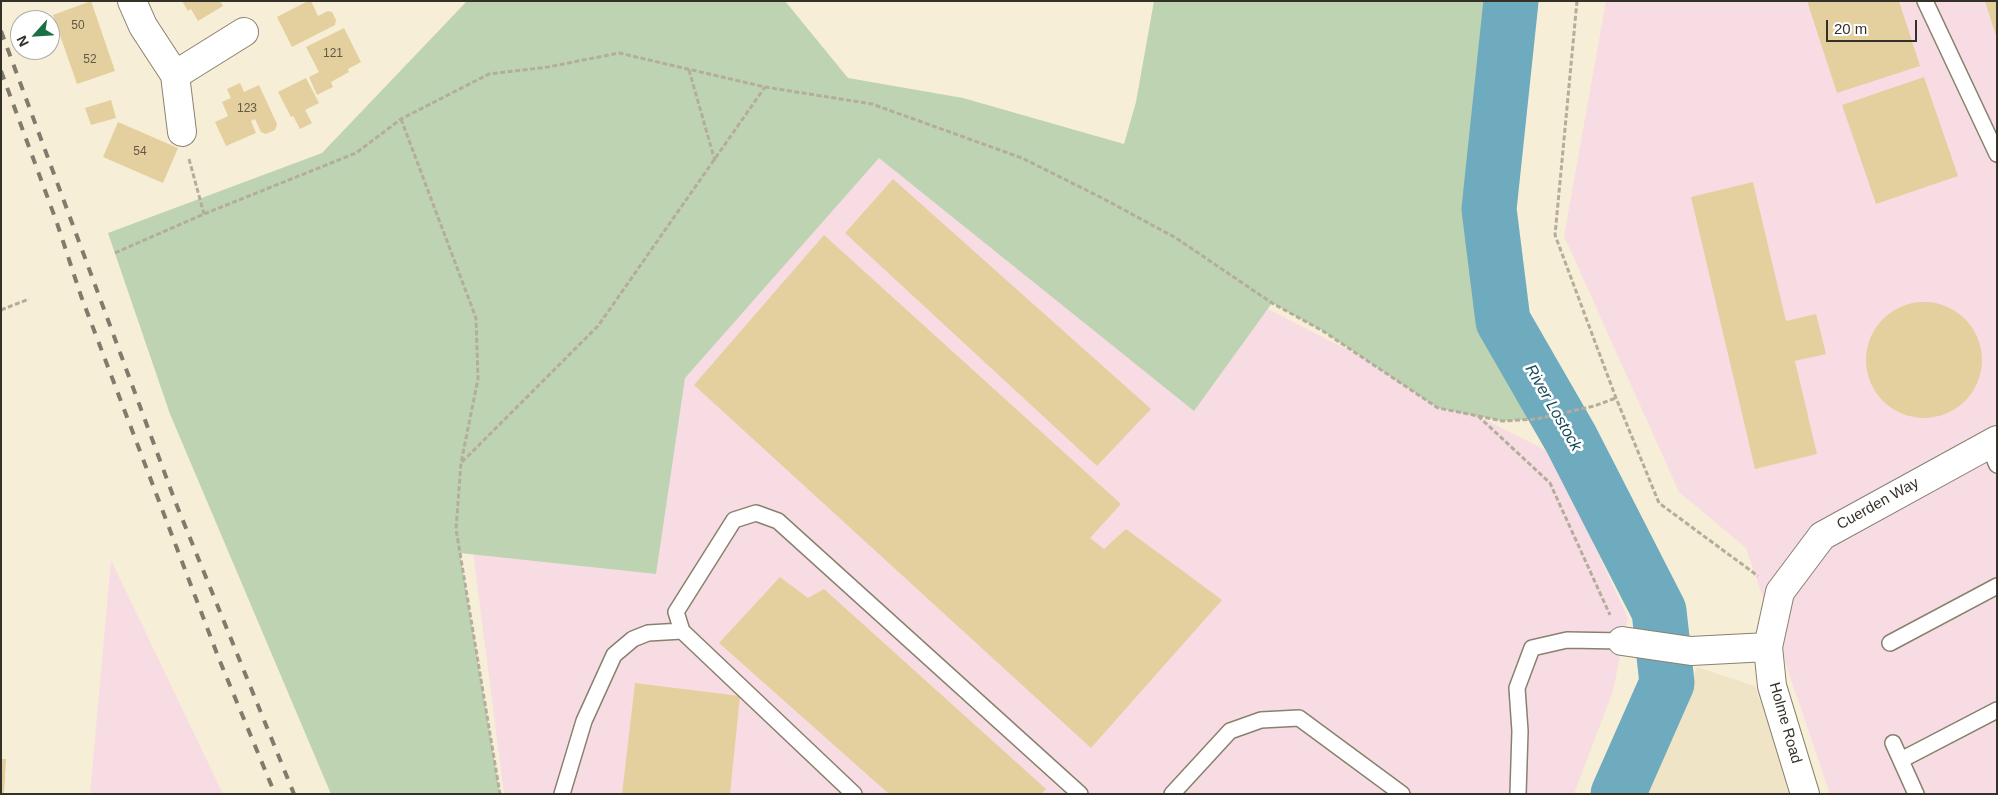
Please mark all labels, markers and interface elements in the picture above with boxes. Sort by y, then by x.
north arrow [10,10,60,60]
scale bar [1828,10,1919,42]
house number: 50 [71,19,85,33]
text: 20 m [1834,20,1867,37]
text: N [13,33,32,49]
house number: 121 [323,47,343,61]
house number: 52 [83,53,97,67]
house number: 123 [237,102,257,116]
house number: 54 [133,145,147,159]
water label: River Lostock [1520,361,1586,455]
street label: Cuerden Way [1834,474,1922,534]
street label: Holme Road [1765,680,1805,766]

